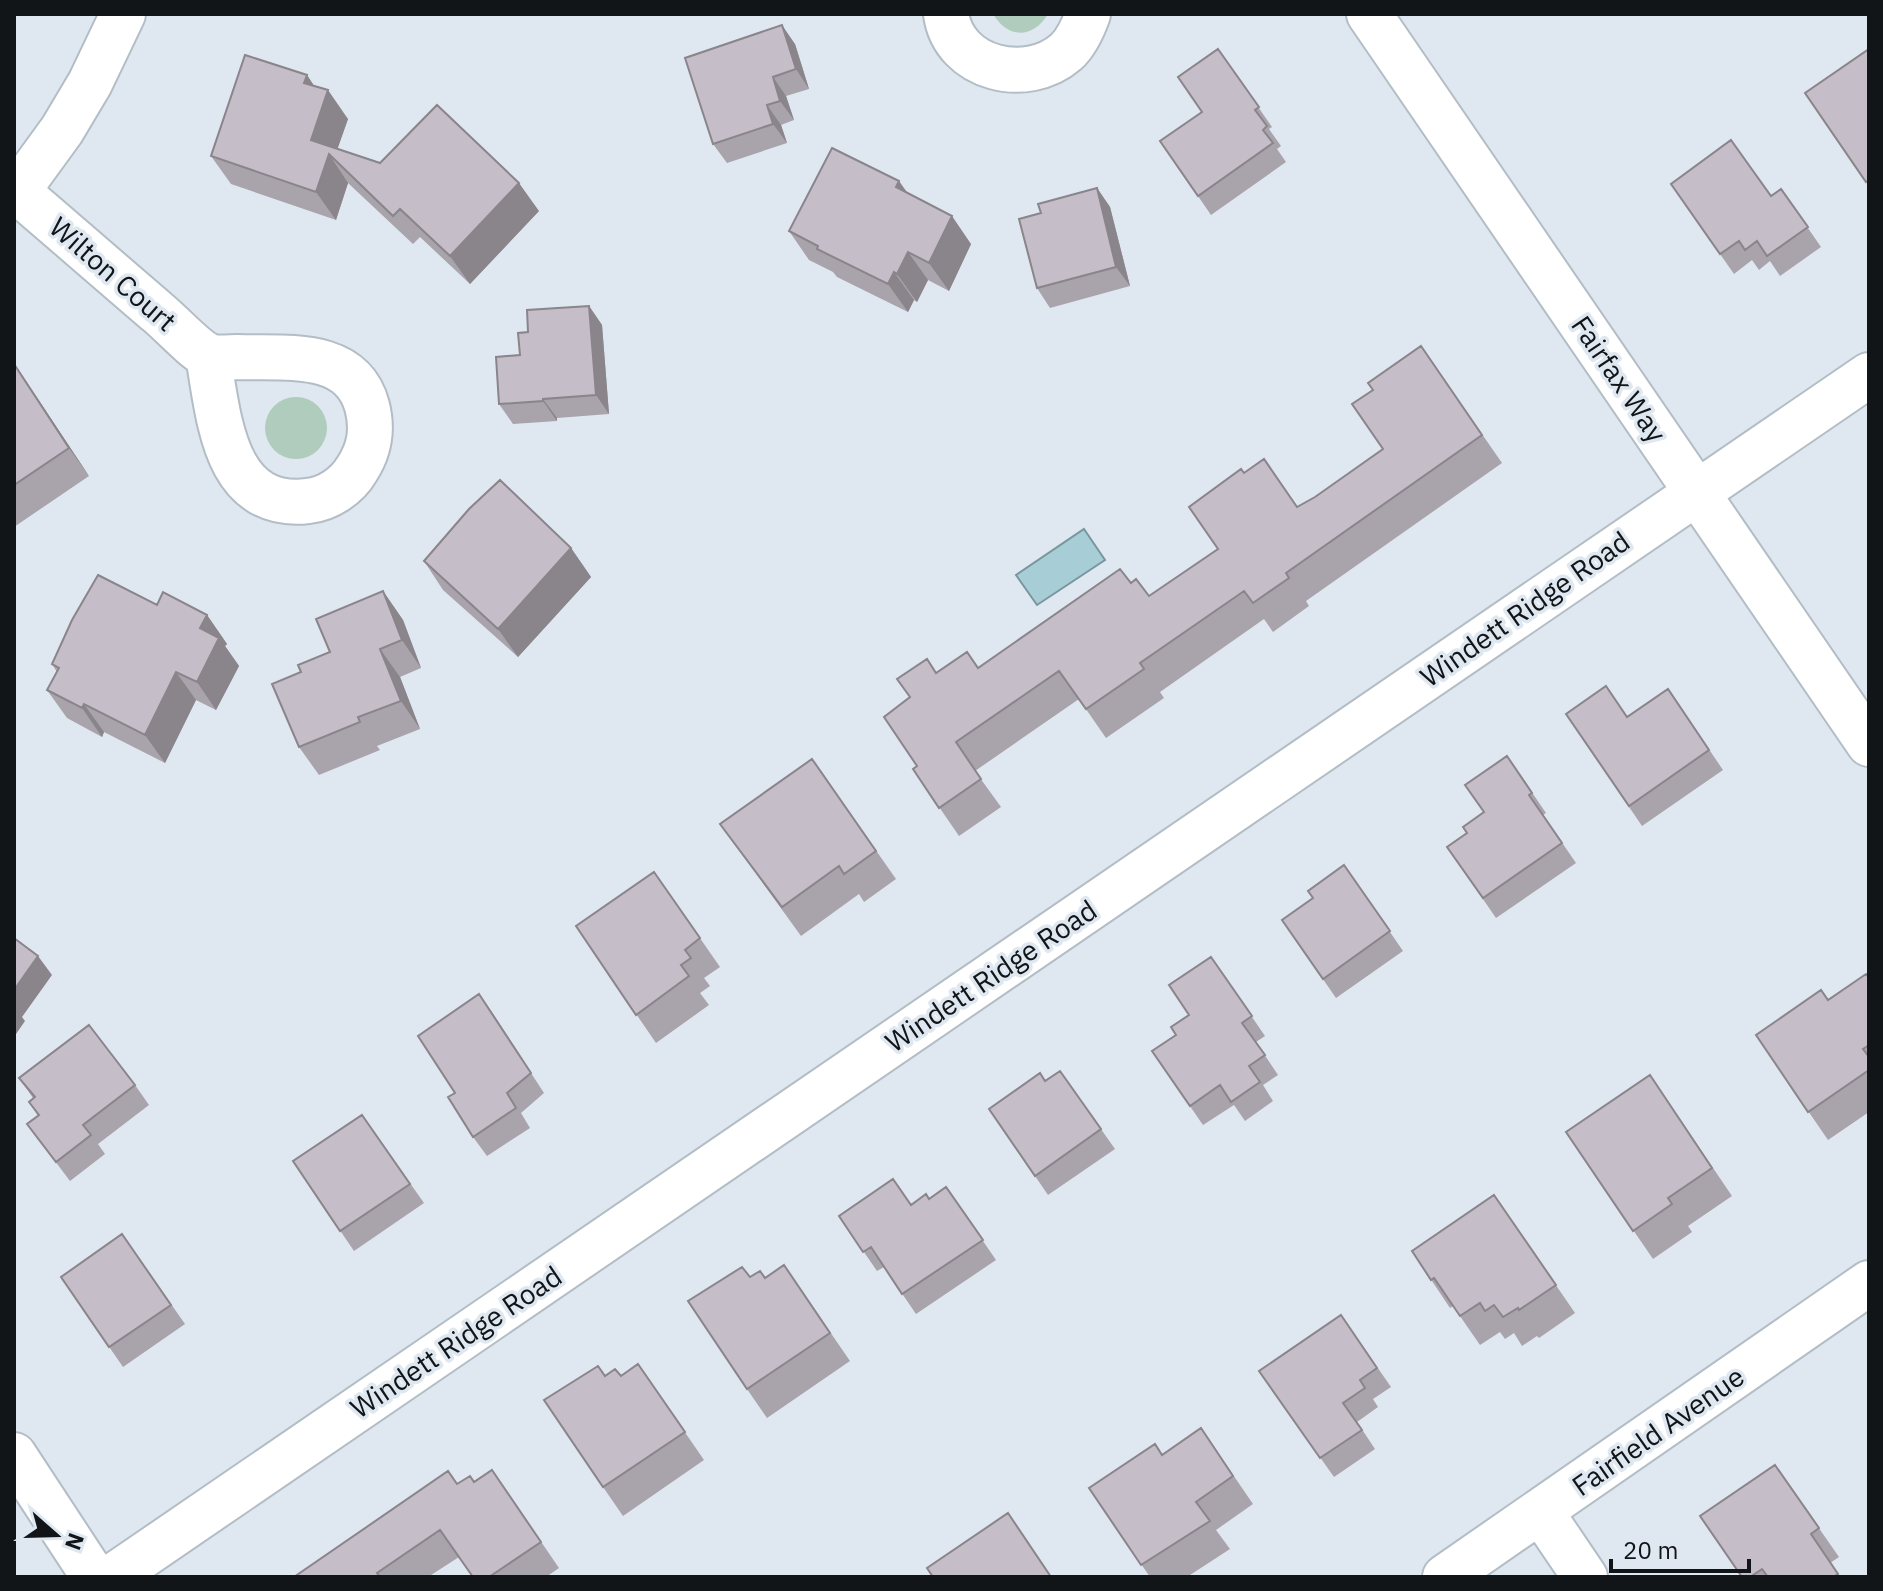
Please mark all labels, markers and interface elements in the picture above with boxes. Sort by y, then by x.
street label: Wilton Court [42,208,185,339]
street label: Fairfax Way [1563,308,1675,449]
street label: Windett Ridge Road [1413,522,1637,695]
street label: Windett Ridge Road [878,891,1104,1060]
street label: Windett Ridge Road [343,1257,569,1426]
street label: Fairfield Avenue [1564,1357,1751,1504]
north arrow [16,1495,96,1575]
scale bar [1611,1523,1749,1573]
text: N [59,1530,92,1554]
text: 20 m [1623,1534,1678,1566]

